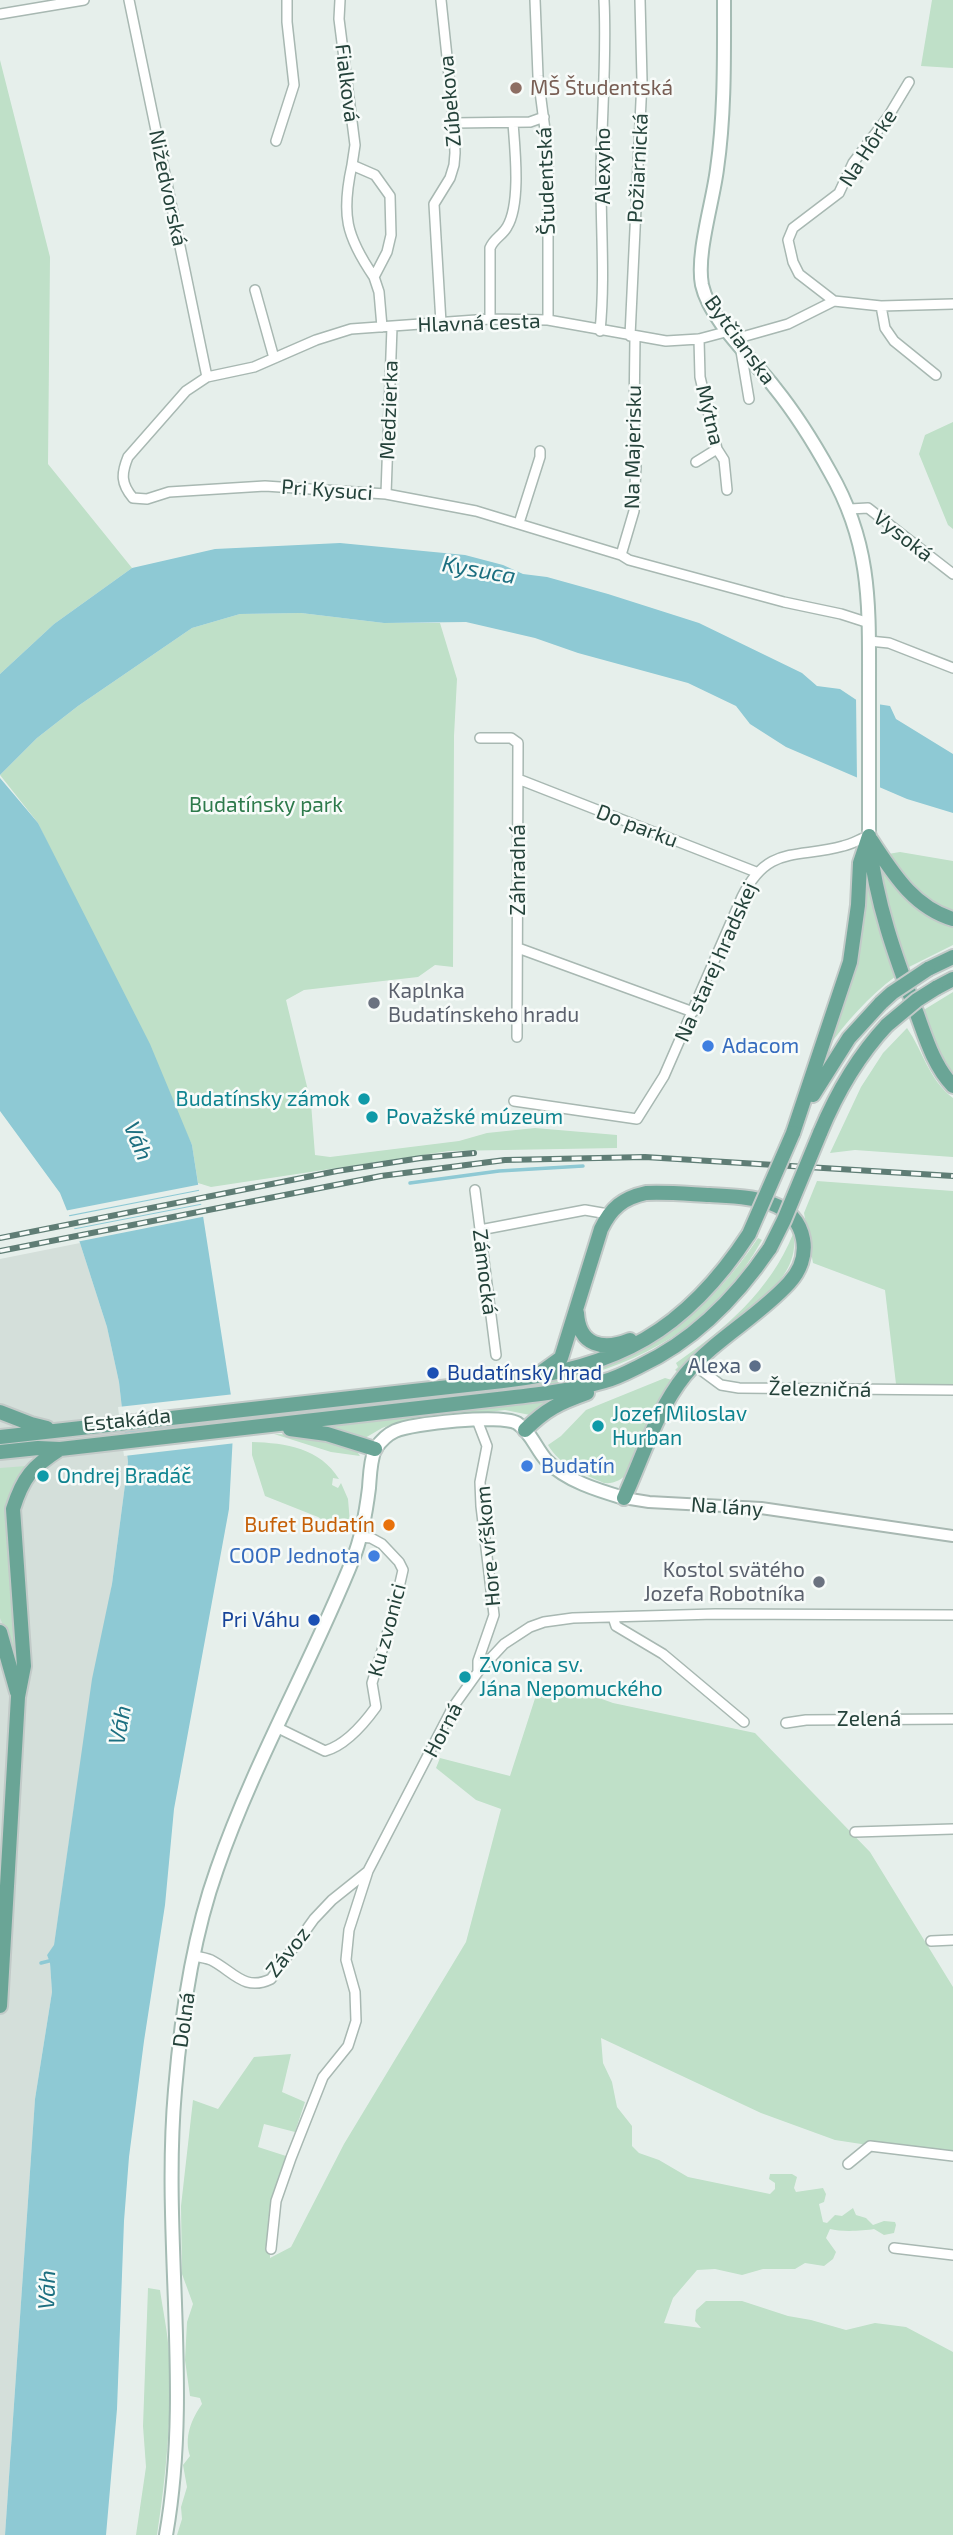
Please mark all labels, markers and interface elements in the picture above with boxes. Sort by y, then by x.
street label: Fialková [330,42,364,124]
street label: Zúbekova [433,54,467,148]
place label: MŠ Študentská [530,75,673,101]
marker: MŠ Študentská [508,80,524,96]
street label: Na Hôrke [834,105,902,191]
street label: Požiarnická [623,112,653,224]
street label: Študentská [532,127,560,235]
street label: Nižedvorská [143,128,193,248]
street label: Alexyho [590,128,616,204]
street label: Bytčianska [699,290,781,390]
street label: Hlavná cesta [417,308,541,338]
street label: Medzierka [375,360,403,460]
street label: Mýtna [690,382,730,448]
street label: Na Majerisku [619,385,647,509]
street label: Pri Kysuci [280,474,374,506]
street label: Vysoká [868,505,938,567]
water label: Kysuca [440,550,518,590]
park label: Budatínsky park [189,792,343,818]
street label: Do parku [593,799,681,853]
street label: Záhradná [505,824,531,916]
street label: Na starej hradskej [669,878,763,1046]
place label: Kaplnka Budatínskeho hradu [388,978,579,1028]
marker: Kaplnka Budatínskeho hradu [366,995,382,1011]
place label: Adacom [722,1033,799,1059]
marker: Adacom [700,1038,716,1054]
place label: Budatínsky zámok [176,1086,350,1112]
marker: Budatínsky zámok [356,1091,372,1107]
place label: Považské múzeum [386,1104,563,1130]
marker: Považské múzeum [364,1109,380,1125]
water label: Váh [118,1117,158,1165]
street label: Zámocká [467,1228,503,1316]
place label: Alexa [688,1353,741,1379]
marker: Alexa [747,1358,763,1374]
place label: Budatínsky hrad [447,1360,602,1386]
marker: Budatínsky hrad [425,1365,441,1381]
street label: Železničná [768,1376,872,1402]
place label: Jozef Miloslav Hurban [612,1401,747,1451]
street label: Estakáda [82,1403,172,1437]
marker: Jozef Miloslav Hurban [590,1418,606,1434]
place label: Budatín [541,1453,615,1479]
marker: Budatín [519,1458,535,1474]
place label: Ondrej Bradáč [57,1463,191,1489]
marker: Ondrej Bradáč [35,1468,51,1484]
street label: Hore vŕškom [470,1485,506,1607]
street label: Na lány [690,1492,764,1522]
place label: Bufet Budatín [244,1512,375,1538]
marker: Bufet Budatín [381,1517,397,1533]
place label: COOP Jednota [229,1543,360,1569]
marker: COOP Jednota [366,1548,382,1564]
place label: Kostol svätého Jozefa Robotníka [643,1557,805,1607]
marker: Kostol svätého Jozefa Robotníka [811,1574,827,1590]
street label: Ku zvonici [362,1581,412,1679]
place label: Pri Váhu [221,1607,300,1633]
marker: Pri Váhu [306,1612,322,1628]
place label: Zvonica sv. Jána Nepomuckého [479,1652,663,1702]
marker: Zvonica sv. Jána Nepomuckého [457,1669,473,1685]
street label: Horná [418,1698,468,1762]
water label: Váh [103,1703,137,1747]
street label: Zelená [837,1706,901,1732]
street label: Závoz [261,1922,315,1982]
street label: Dolná [168,1991,200,2049]
water label: Váh [33,2270,61,2310]

